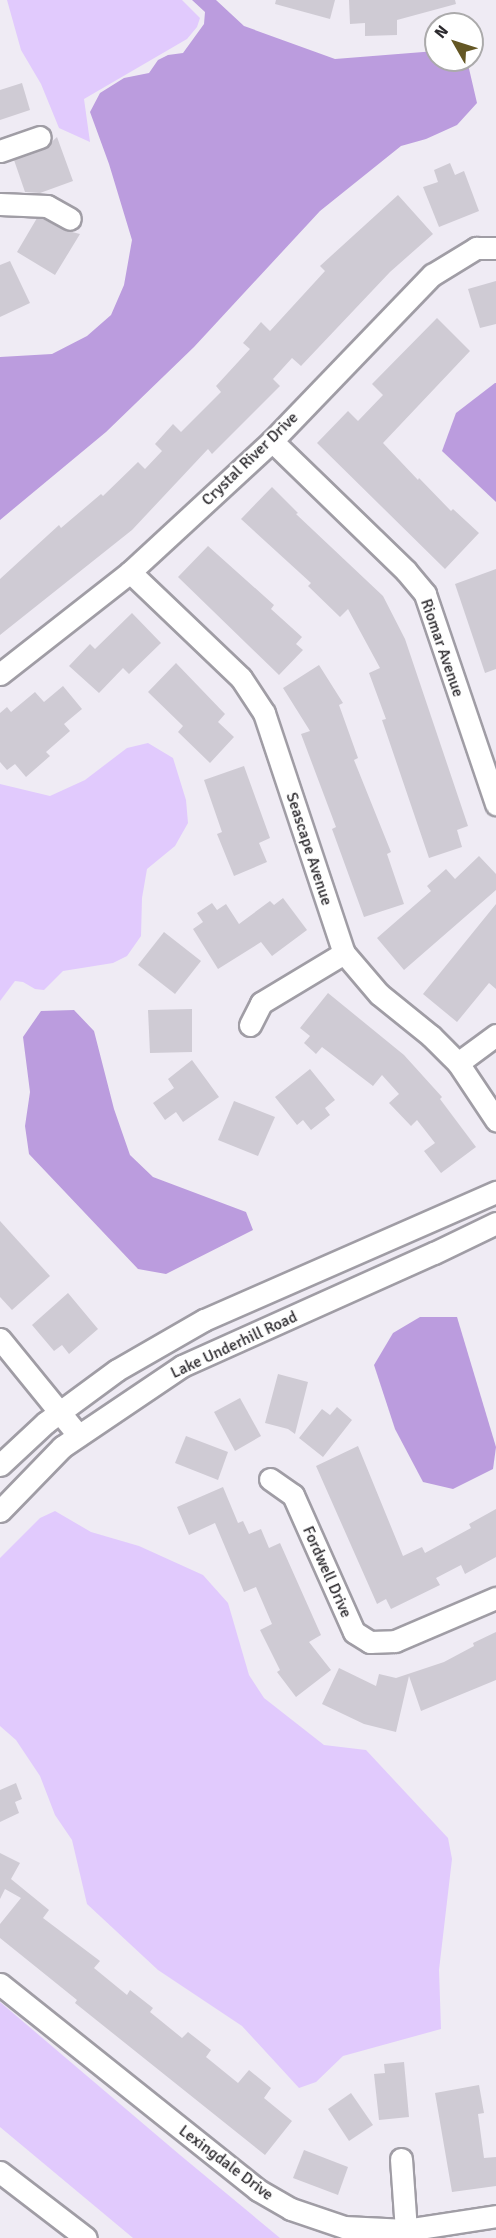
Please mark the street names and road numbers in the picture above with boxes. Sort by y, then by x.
street label: Crystal River Drive [198,408,302,510]
street label: Riomar Avenue [416,596,468,700]
street label: Seascape Avenue [282,790,336,908]
street label: Lake Underhill Road [168,1307,300,1383]
street label: Fordwell Drive [298,1523,356,1621]
street label: Lexingdale Drive [175,2121,277,2205]

